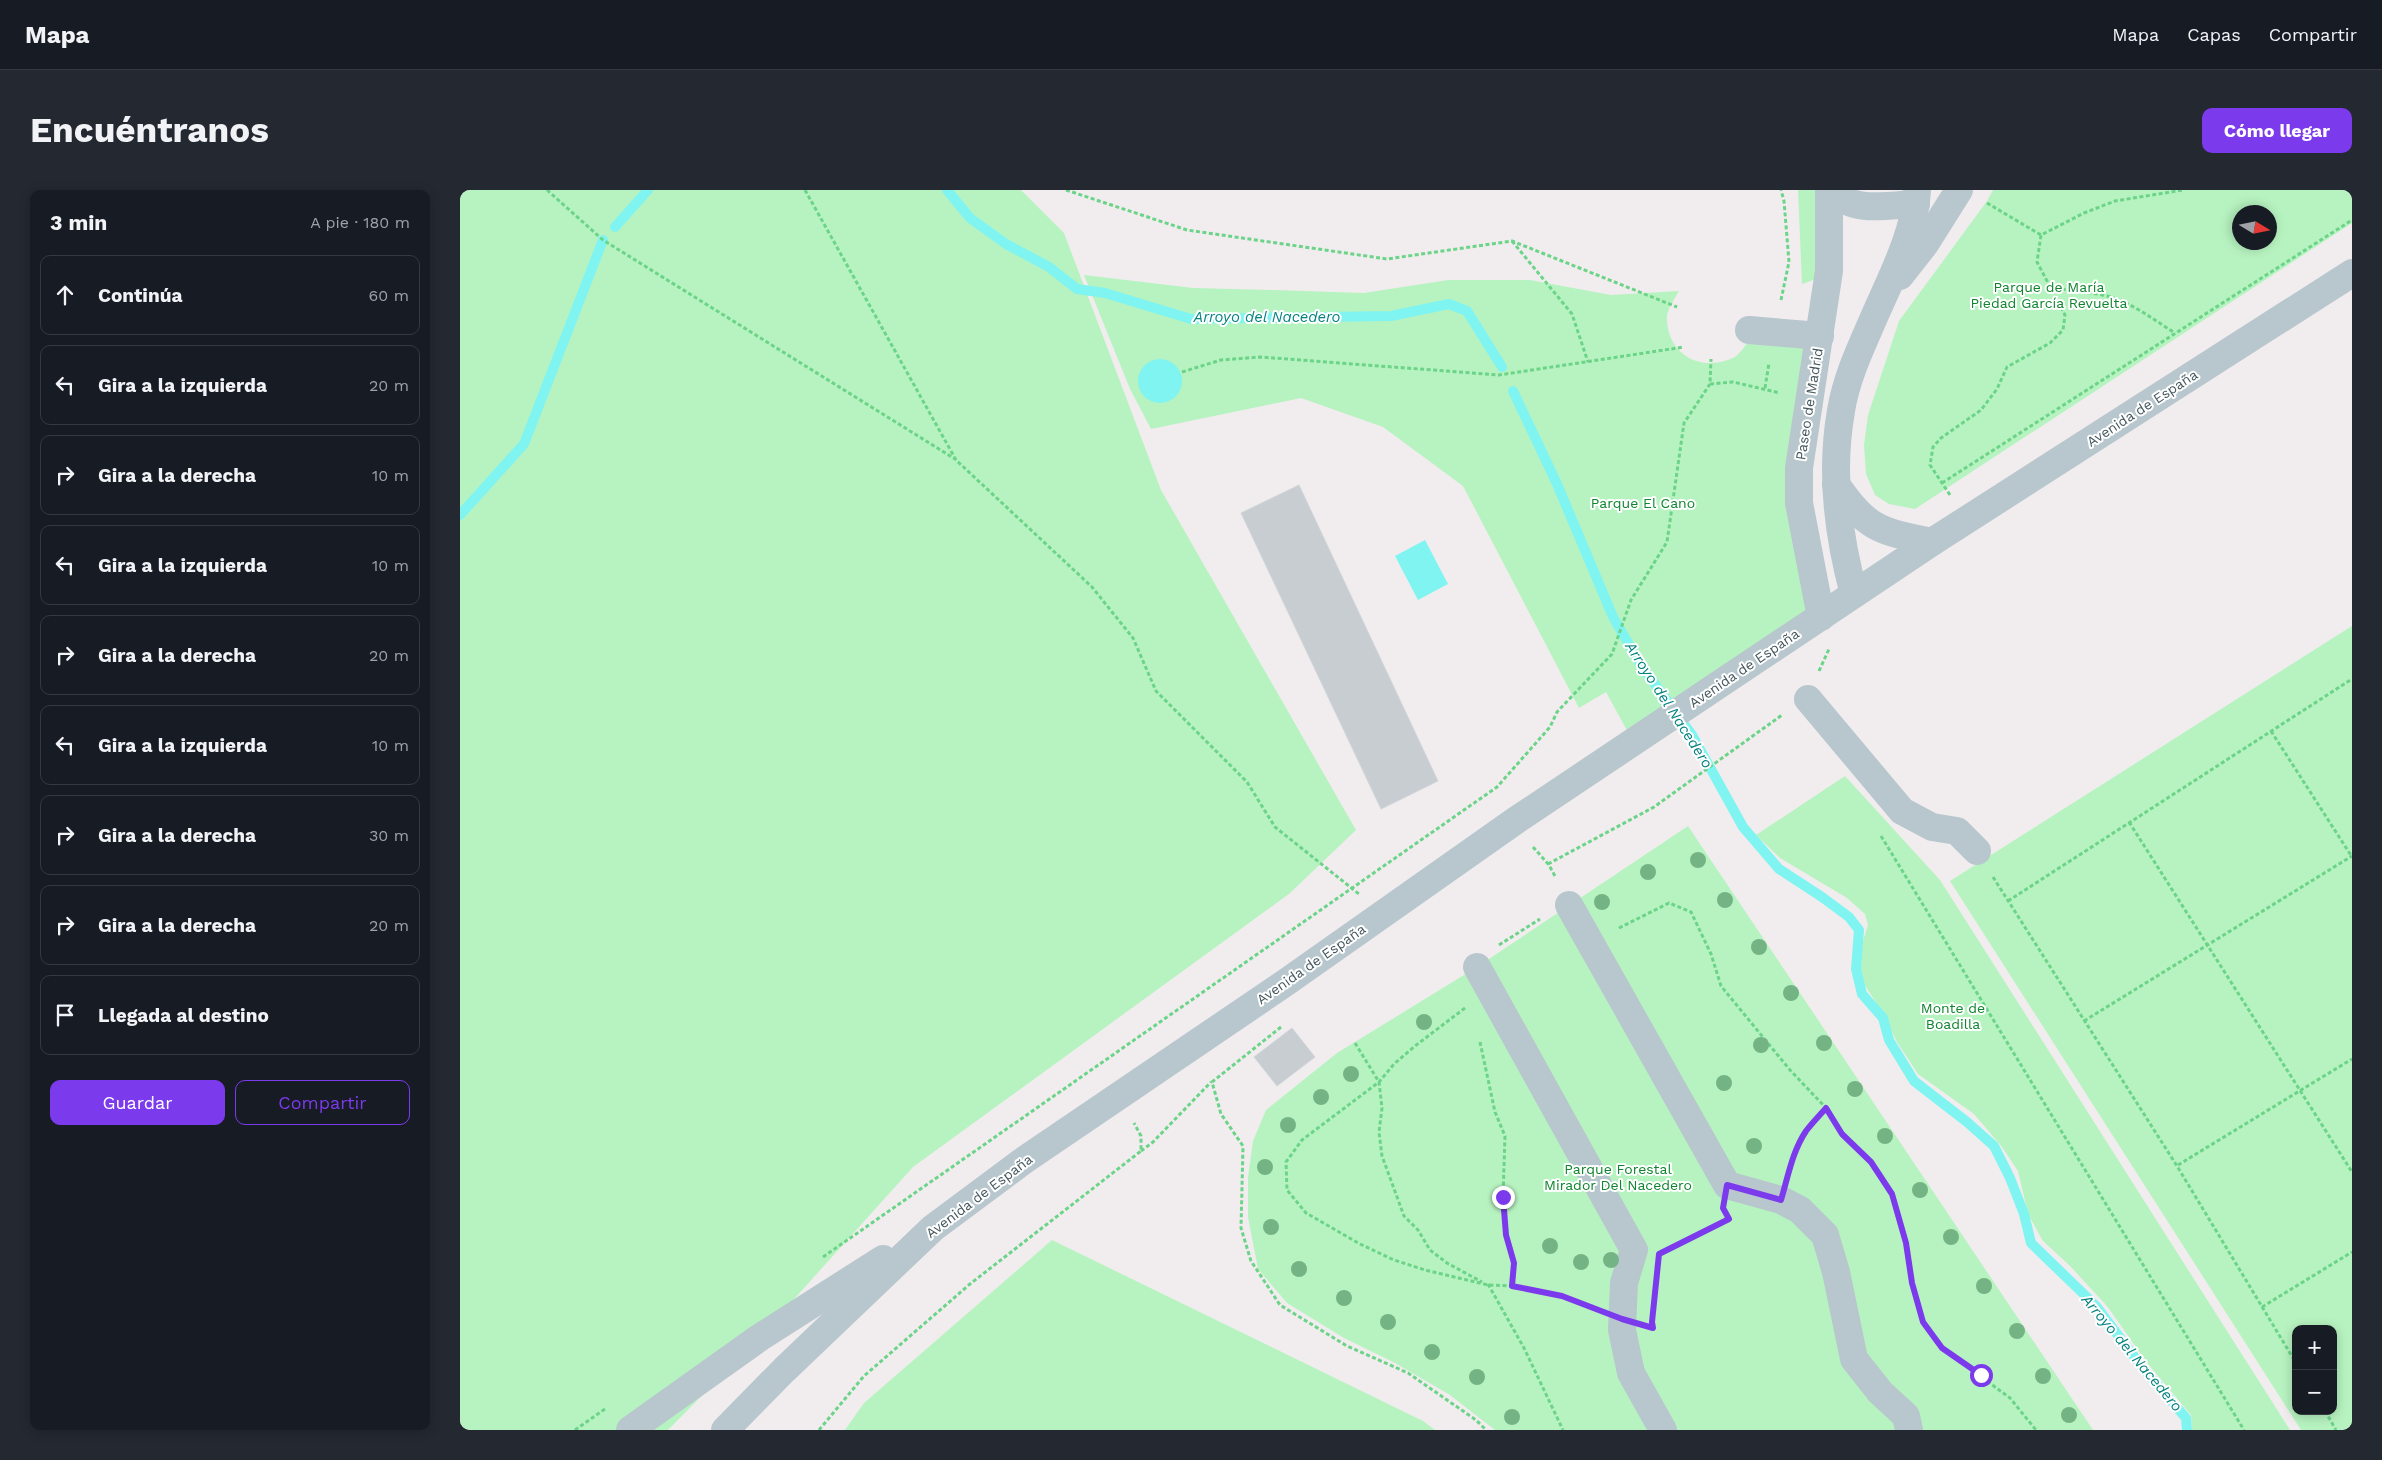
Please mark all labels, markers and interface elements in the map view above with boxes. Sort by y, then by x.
text: Mapa [25,21,90,49]
text: Mapa [2112,24,2159,45]
text: Capas [2187,24,2241,45]
text: Compartir [2269,24,2357,45]
button: Cómo llegar [2202,108,2352,153]
text: Encuéntranos [30,109,269,151]
north arrow [2232,205,2277,250]
text: 3 min [50,210,107,235]
text: A pie · 180 m [310,213,410,232]
park label: Parque de María Piedad García Revuelta [1971,279,2127,311]
icon: ahead [51,281,79,309]
text: Continúa [98,284,182,307]
text: 60 m [369,286,409,305]
water label: Arroyo del Nacedero [1192,308,1341,326]
street label: Paseo de Madrid [1792,347,1826,461]
street label: Avenida de España [2084,366,2200,450]
icon: left [51,371,79,399]
text: Gira a la izquierda [98,374,267,397]
text: 20 m [369,376,409,395]
icon: right [51,461,79,489]
text: Gira a la derecha [98,464,256,487]
text: 10 m [372,466,409,485]
park label: Parque El Cano [1591,495,1695,511]
icon: left [51,551,79,579]
text: Gira a la izquierda [98,554,267,577]
text: 10 m [372,556,409,575]
street label: Avenida de España [1686,625,1802,711]
water label: Arroyo del Nacedero [1621,638,1717,772]
icon: right [51,641,79,669]
text: Gira a la derecha [98,644,256,667]
text: 20 m [369,646,409,665]
icon: left [51,731,79,759]
text: Gira a la izquierda [98,734,267,757]
text: 10 m [372,736,409,755]
icon: right [51,821,79,849]
text: Gira a la derecha [98,824,256,847]
text: 30 m [369,826,409,845]
icon: right [51,911,79,939]
text: Gira a la derecha [98,914,256,937]
text: 20 m [369,916,409,935]
street label: Avenida de España [1254,920,1368,1008]
park label: Monte de Boadilla [1921,1000,1985,1032]
icon: arrive [51,1001,79,1029]
text: Llegada al destino [98,1004,269,1027]
button: Guardar [50,1080,225,1125]
button: Compartir [235,1080,410,1125]
street label: Avenida de España [923,1151,1035,1241]
park label: Parque Forestal Mirador Del Nacedero [1544,1161,1692,1193]
route end [1492,1186,1515,1209]
water label: Arroyo del Nacedero [2077,1290,2186,1415]
map controls [2292,1325,2337,1415]
button: + [2292,1325,2337,1370]
route start [1970,1364,1993,1387]
button: − [2292,1370,2337,1415]

